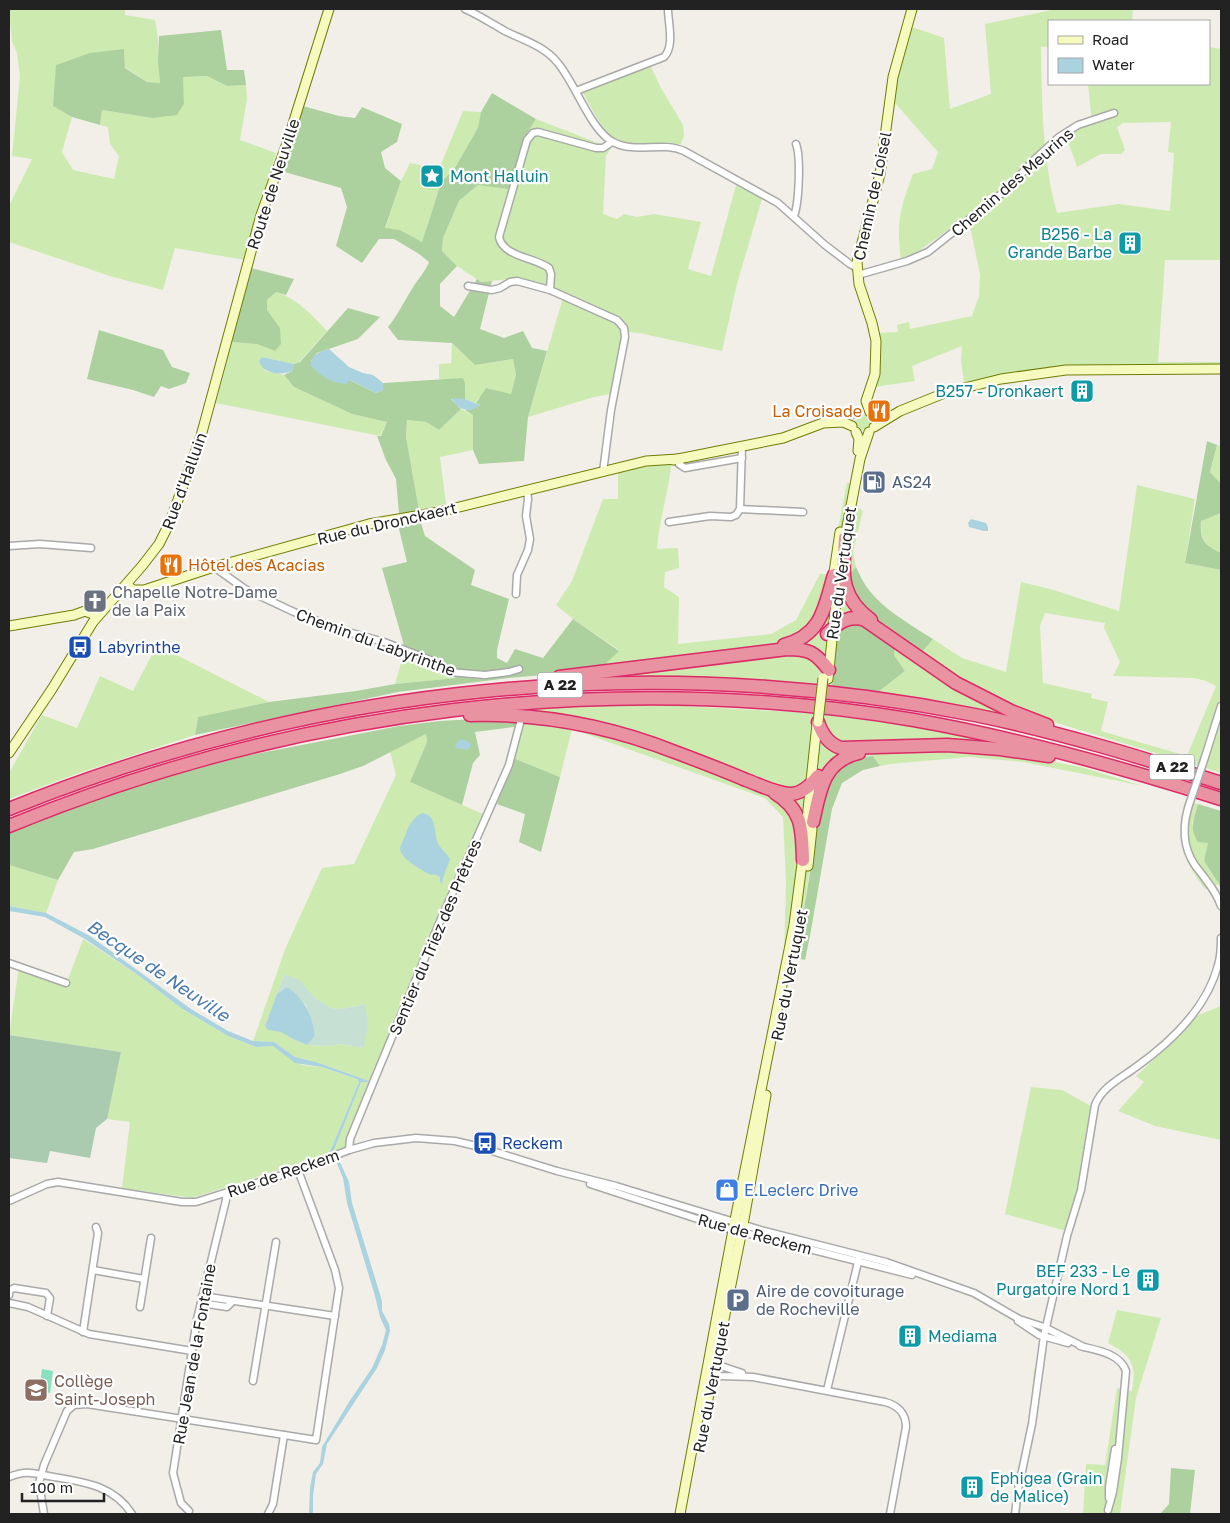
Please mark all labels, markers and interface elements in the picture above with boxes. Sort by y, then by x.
legend [1048,20,1210,85]
text: Road [1092,30,1129,48]
text: Water [1092,55,1135,73]
street label: Route de Neuville [242,116,304,252]
street label: Chemin des Meurins [947,123,1077,241]
street label: Chemin de Loisel [849,130,895,262]
place icon: Mont Halluin [419,163,445,189]
place label: Mont Halluin [450,166,549,186]
place label: B256 - La Grande Barbe [1008,224,1112,262]
building icon: B256 - La Grande Barbe [1117,230,1143,256]
building icon: B257 - Dronkaert [1069,378,1095,404]
place label: B257 - Dronkaert [935,381,1064,401]
restaurant icon: La Croisade [866,398,892,424]
place label: La Croisade [772,401,862,421]
street label: Rue d'Halluin [157,430,211,532]
fuel station icon: AS24 [861,469,887,495]
place label: AS24 [892,472,932,492]
street label: Rue du Dronckaert [315,497,459,549]
street label: Rue du Vertuquet [822,505,860,641]
restaurant icon: Hôtel des Acacias [158,552,184,578]
place label: Hôtel des Acacias [188,555,325,575]
place label: Chapelle Notre-Dame de la Paix [112,582,278,620]
church icon: Chapelle Notre-Dame de la Paix [82,588,108,614]
street label: Chemin du Labyrinthe [293,604,459,680]
bus stop icon: Labyrinthe [67,634,93,660]
place label: Labyrinthe [98,637,181,657]
road number: A 22 [538,672,582,698]
road number: A 22 [1150,754,1194,780]
street label: Sentier du Triez des Prêtres [385,836,485,1038]
street label: Rue du Vertuquet [766,907,812,1043]
water label: Becque de Neuville [83,914,235,1027]
bus stop icon: Reckem [472,1130,498,1156]
place label: Reckem [502,1133,563,1153]
street label: Rue de Reckem [224,1144,342,1202]
shop icon: E.Leclerc Drive [714,1177,740,1203]
place label: E.Leclerc Drive [744,1180,858,1200]
street label: Rue de Reckem [696,1209,814,1259]
place label: BEF 233 - Le Purgatoire Nord 1 [996,1261,1130,1299]
street label: Rue Jean de la Fontaine [168,1262,220,1446]
building icon: BEF 233 - Le Purgatoire Nord 1 [1135,1267,1161,1293]
place label: Aire de covoiturage de Rocheville [756,1281,904,1319]
parking icon: Aire de covoiturage de Rocheville [725,1287,751,1313]
street label: Rue du Vertuquet [688,1319,734,1455]
building icon: Mediama [897,1323,923,1349]
place label: Mediama [928,1326,997,1346]
place label: Collège Saint-Joseph [54,1371,155,1409]
school or university icon: Collège Saint-Joseph [23,1377,49,1403]
place label: Ephigea (Grain de Malice) [990,1468,1103,1506]
scale bar [22,1470,105,1502]
building icon: Ephigea (Grain de Malice) [959,1474,985,1500]
text: 100 m [30,1478,73,1496]

